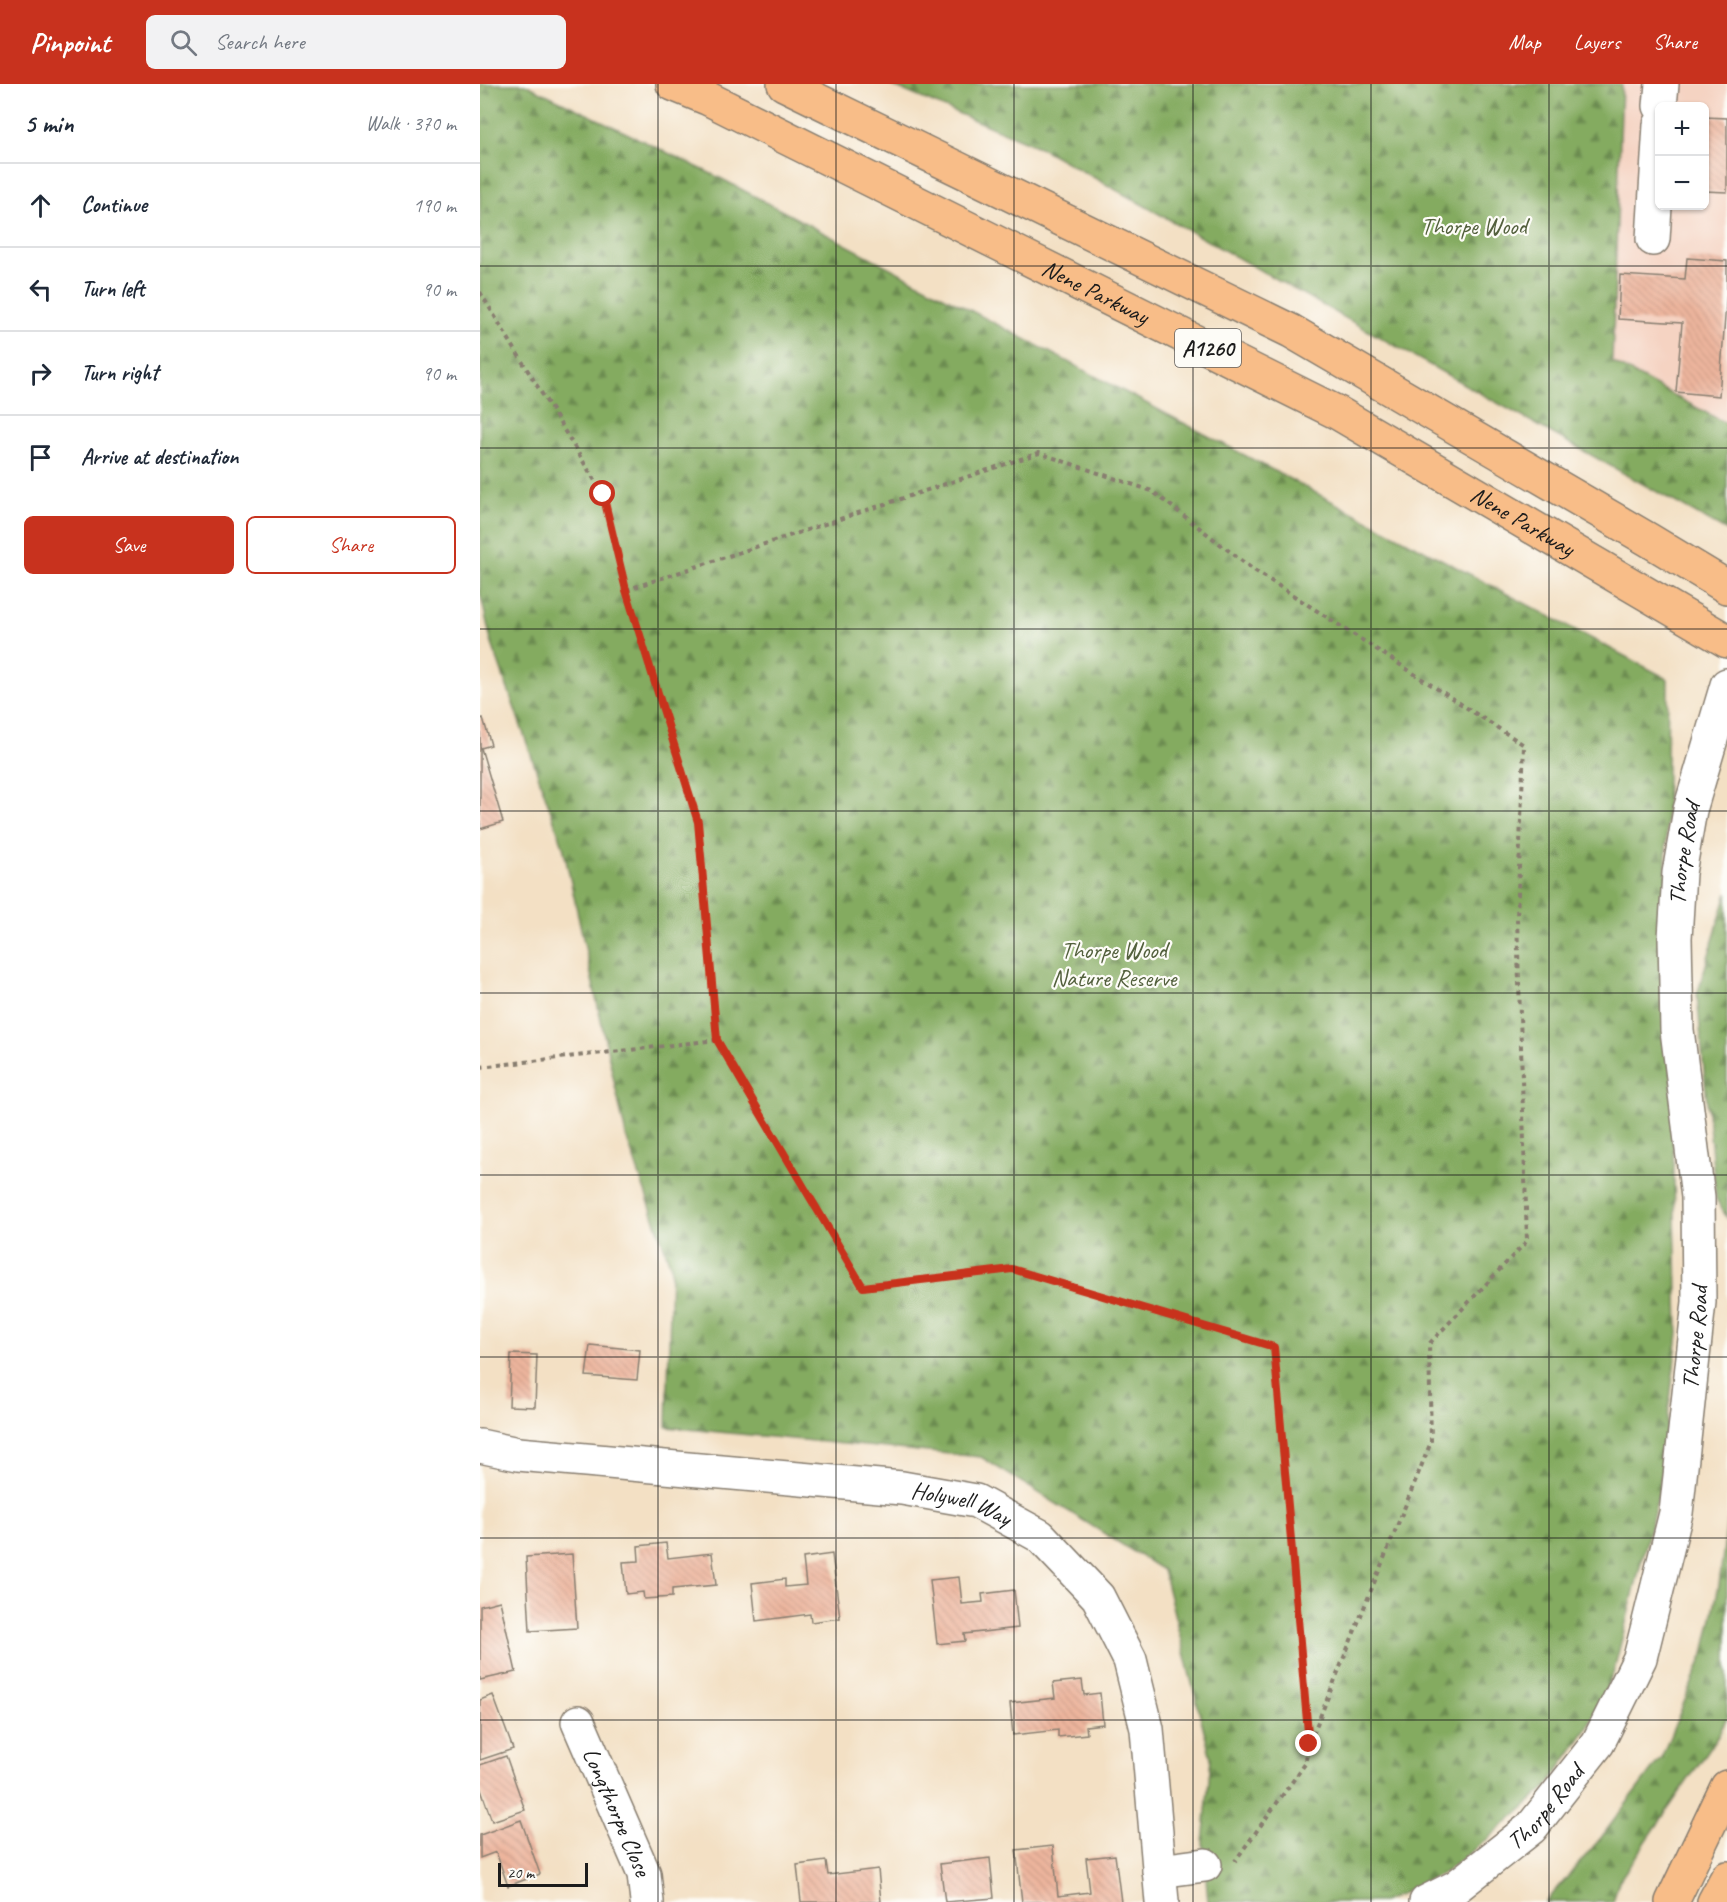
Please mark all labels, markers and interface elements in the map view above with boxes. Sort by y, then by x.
search box [146,15,566,69]
text: Pinpoint [30,25,110,60]
icon: search [167,26,200,59]
text: Search here [215,28,305,56]
text: Map [1508,29,1541,55]
text: Layers [1574,29,1620,55]
text: Share [1653,29,1697,55]
map controls [1655,102,1709,210]
button: + [1655,102,1709,156]
text: 5 min [24,107,73,140]
text: Walk · 370 m [366,111,456,136]
button: − [1655,156,1709,210]
icon: ahead [24,189,57,222]
text: Continue [81,191,147,219]
text: 190 m [413,193,456,218]
park label: Thorpe Wood [1421,211,1531,241]
street label: Nene Parkway [1037,253,1155,332]
icon: left [24,273,57,306]
text: Turn left [81,275,145,303]
text: 90 m [422,277,456,302]
road number: A1260 [1175,329,1241,367]
icon: right [24,357,57,390]
text: Turn right [81,359,158,387]
text: 90 m [422,361,456,386]
icon: arrive [24,441,57,474]
text: Arrive at destination [81,443,238,471]
street label: Nene Parkway [1465,479,1582,564]
route start [589,480,615,506]
button: Save [24,516,234,574]
button: Share [246,516,456,574]
street label: Thorpe Road [1662,795,1708,906]
park label: Thorpe Wood Nature Reserve [1052,935,1179,993]
street label: Thorpe Road [1675,1282,1714,1391]
street label: Holywell Way [909,1475,1018,1533]
route end [1295,1730,1321,1756]
street label: Longthorpe Close [576,1743,659,1883]
street label: Thorpe Road [1501,1756,1593,1856]
scale bar [498,1860,588,1888]
text: 20 m [507,1863,534,1883]

